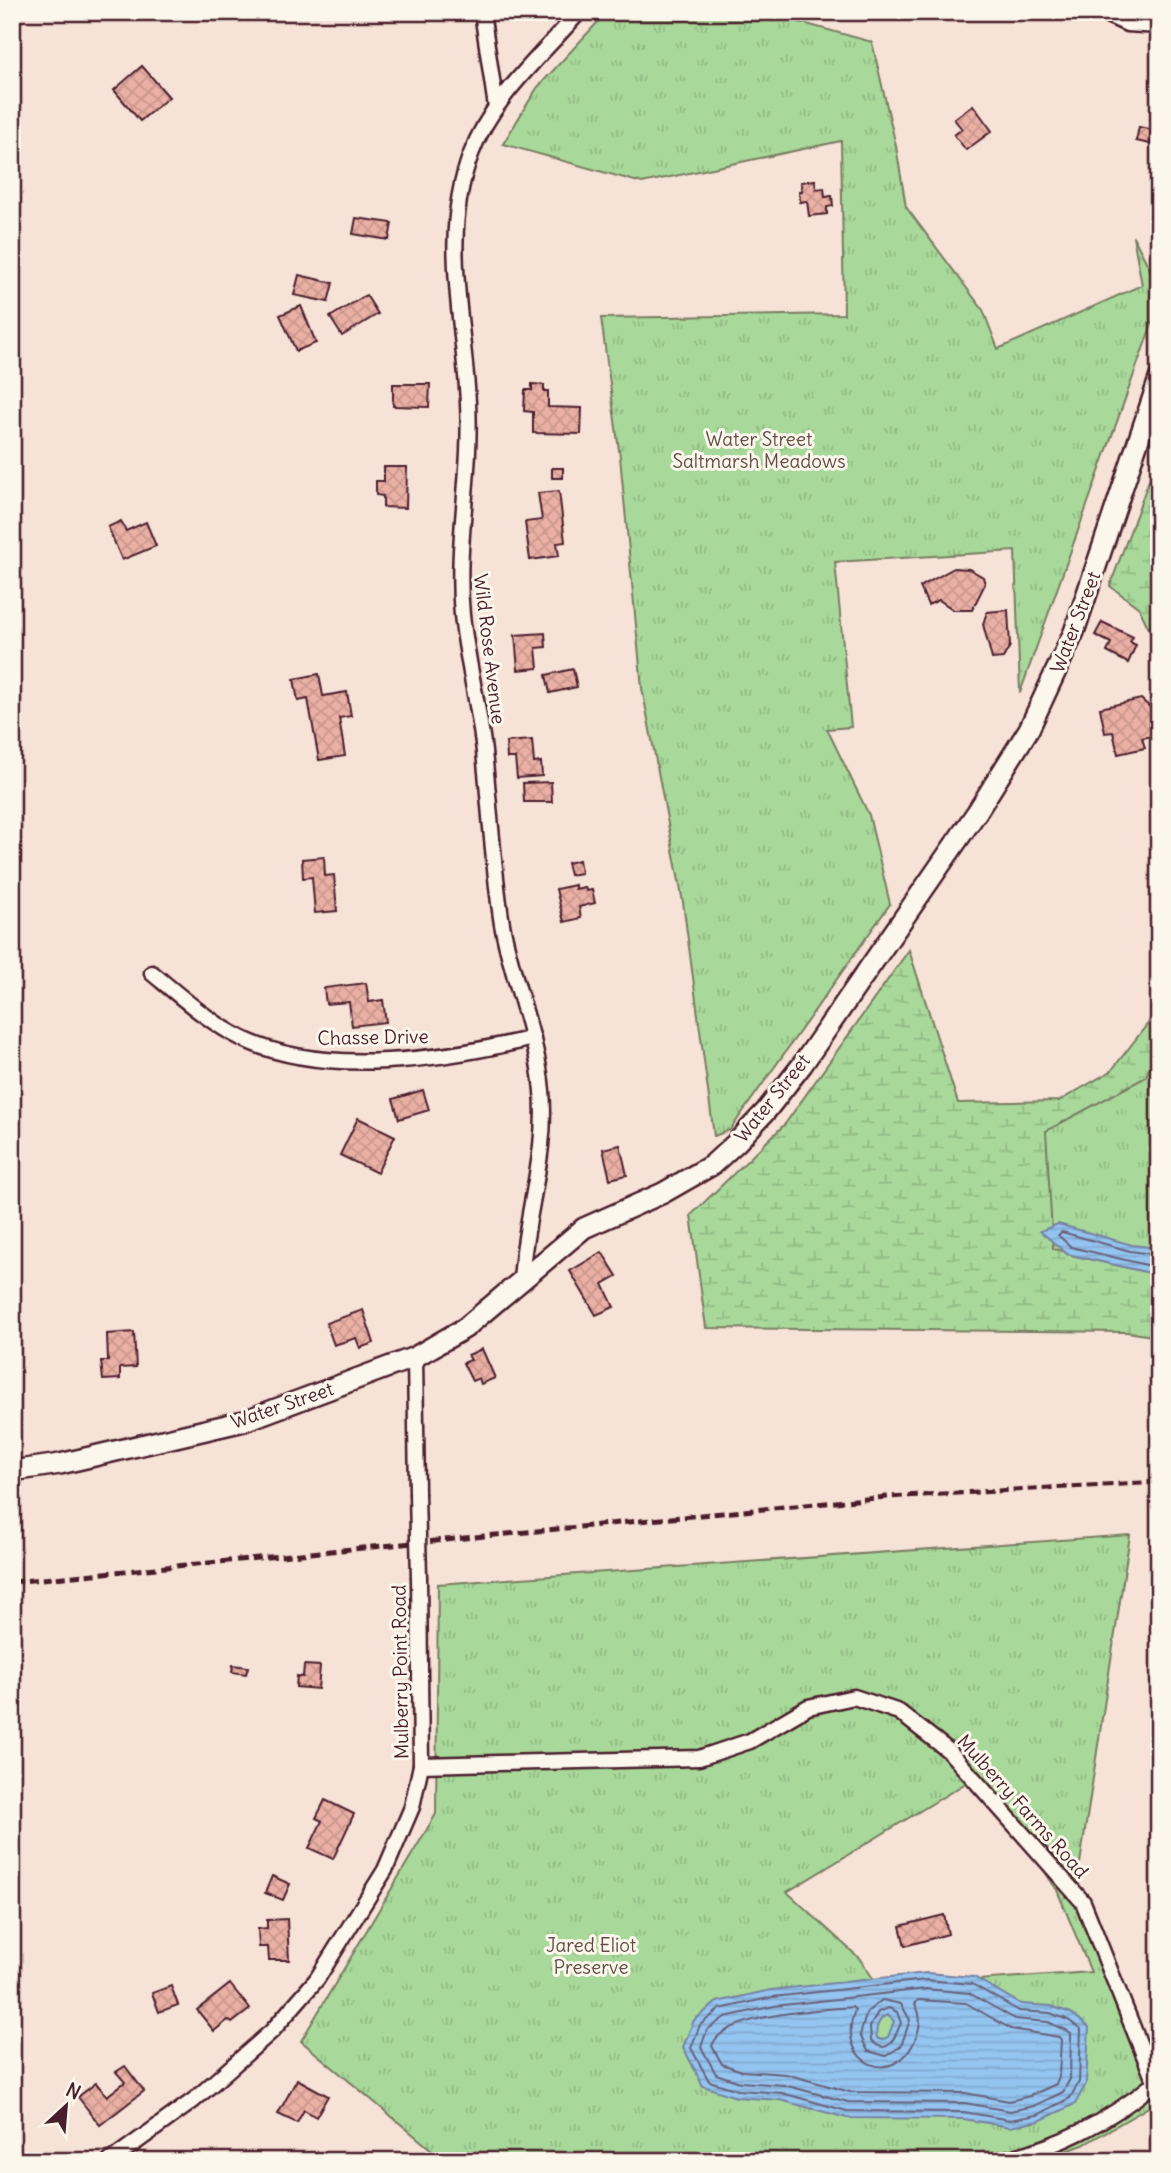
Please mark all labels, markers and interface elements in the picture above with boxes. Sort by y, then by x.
park label: Water Street Saltmarsh Meadows [672,427,846,473]
street label: Water Street [1045,568,1105,676]
street label: Wild Rose Avenue [469,573,511,725]
street label: Chasse Drive [317,1024,429,1050]
street label: Water Street [729,1049,815,1147]
street label: Water Street [228,1376,336,1434]
street label: Mulberry Point Road [386,1585,414,1759]
street label: Mulberry Farms Road [952,1729,1094,1883]
park label: Jared Eliot Preserve [546,1933,636,1979]
north arrow [32,2072,102,2142]
text: N [62,2077,85,2104]

